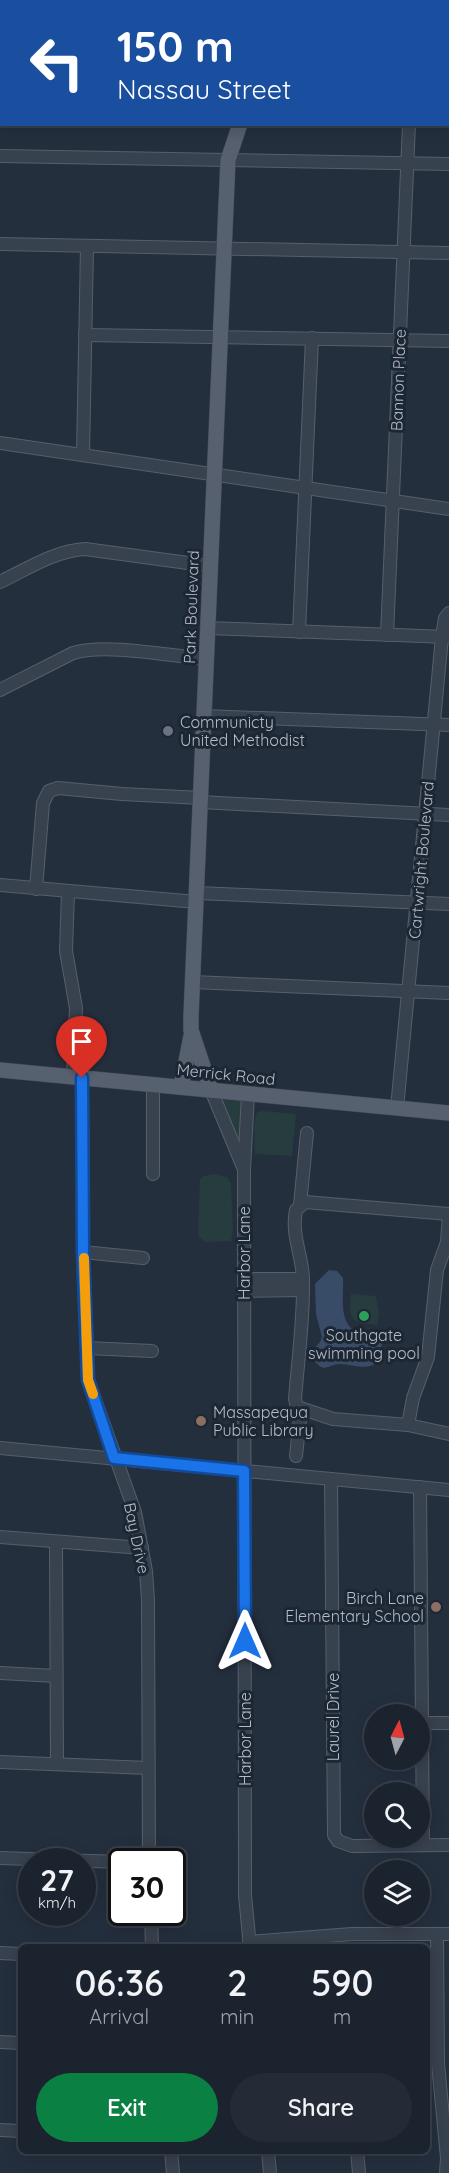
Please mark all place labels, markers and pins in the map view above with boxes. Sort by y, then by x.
place label: Communicty United Methodist [180,712,305,750]
marker: Communicty United Methodist [161,724,175,738]
pin [56,1016,107,1078]
marker: Southgate swimming pool [357,1309,371,1323]
place label: Southgate swimming pool [308,1325,420,1363]
place label: Massapequa Public Library [213,1402,314,1440]
marker: Massapequa Public Library [194,1414,208,1428]
place label: Birch Lane Elementary School [285,1588,424,1626]
marker: Birch Lane Elementary School [429,1600,443,1614]

